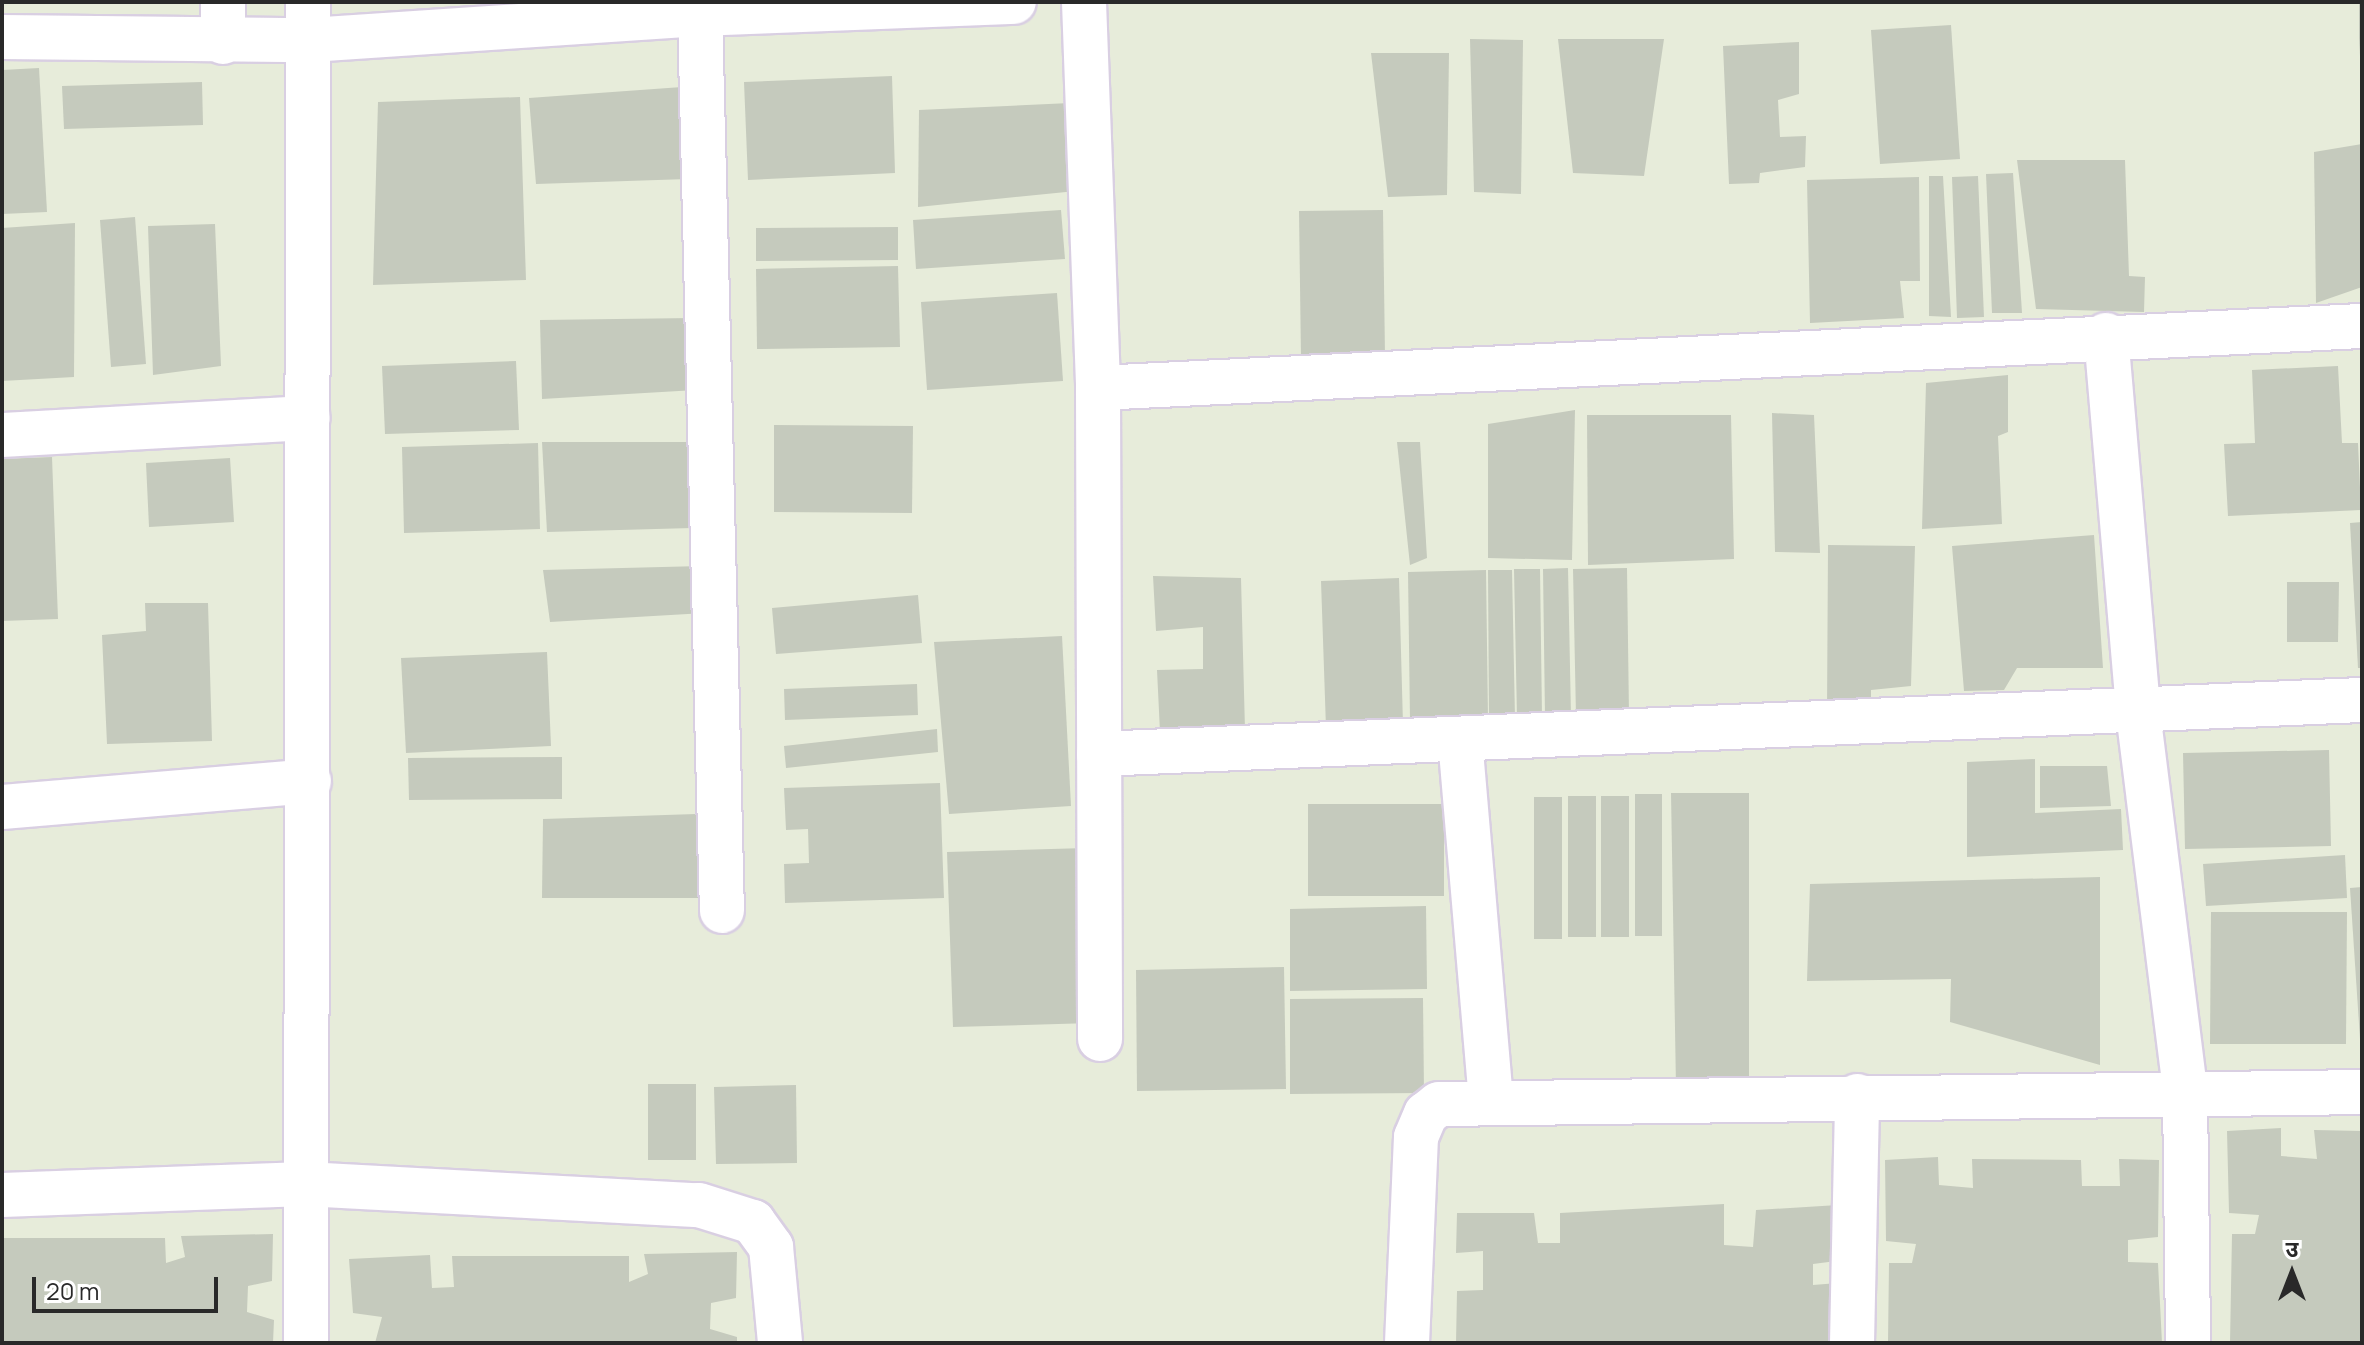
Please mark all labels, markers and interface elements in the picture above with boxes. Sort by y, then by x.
north arrow [2252,1233,2332,1313]
text: उ [2286,1234,2298,1264]
scale bar [36,1261,222,1311]
text: 20 m [46,1274,99,1307]

